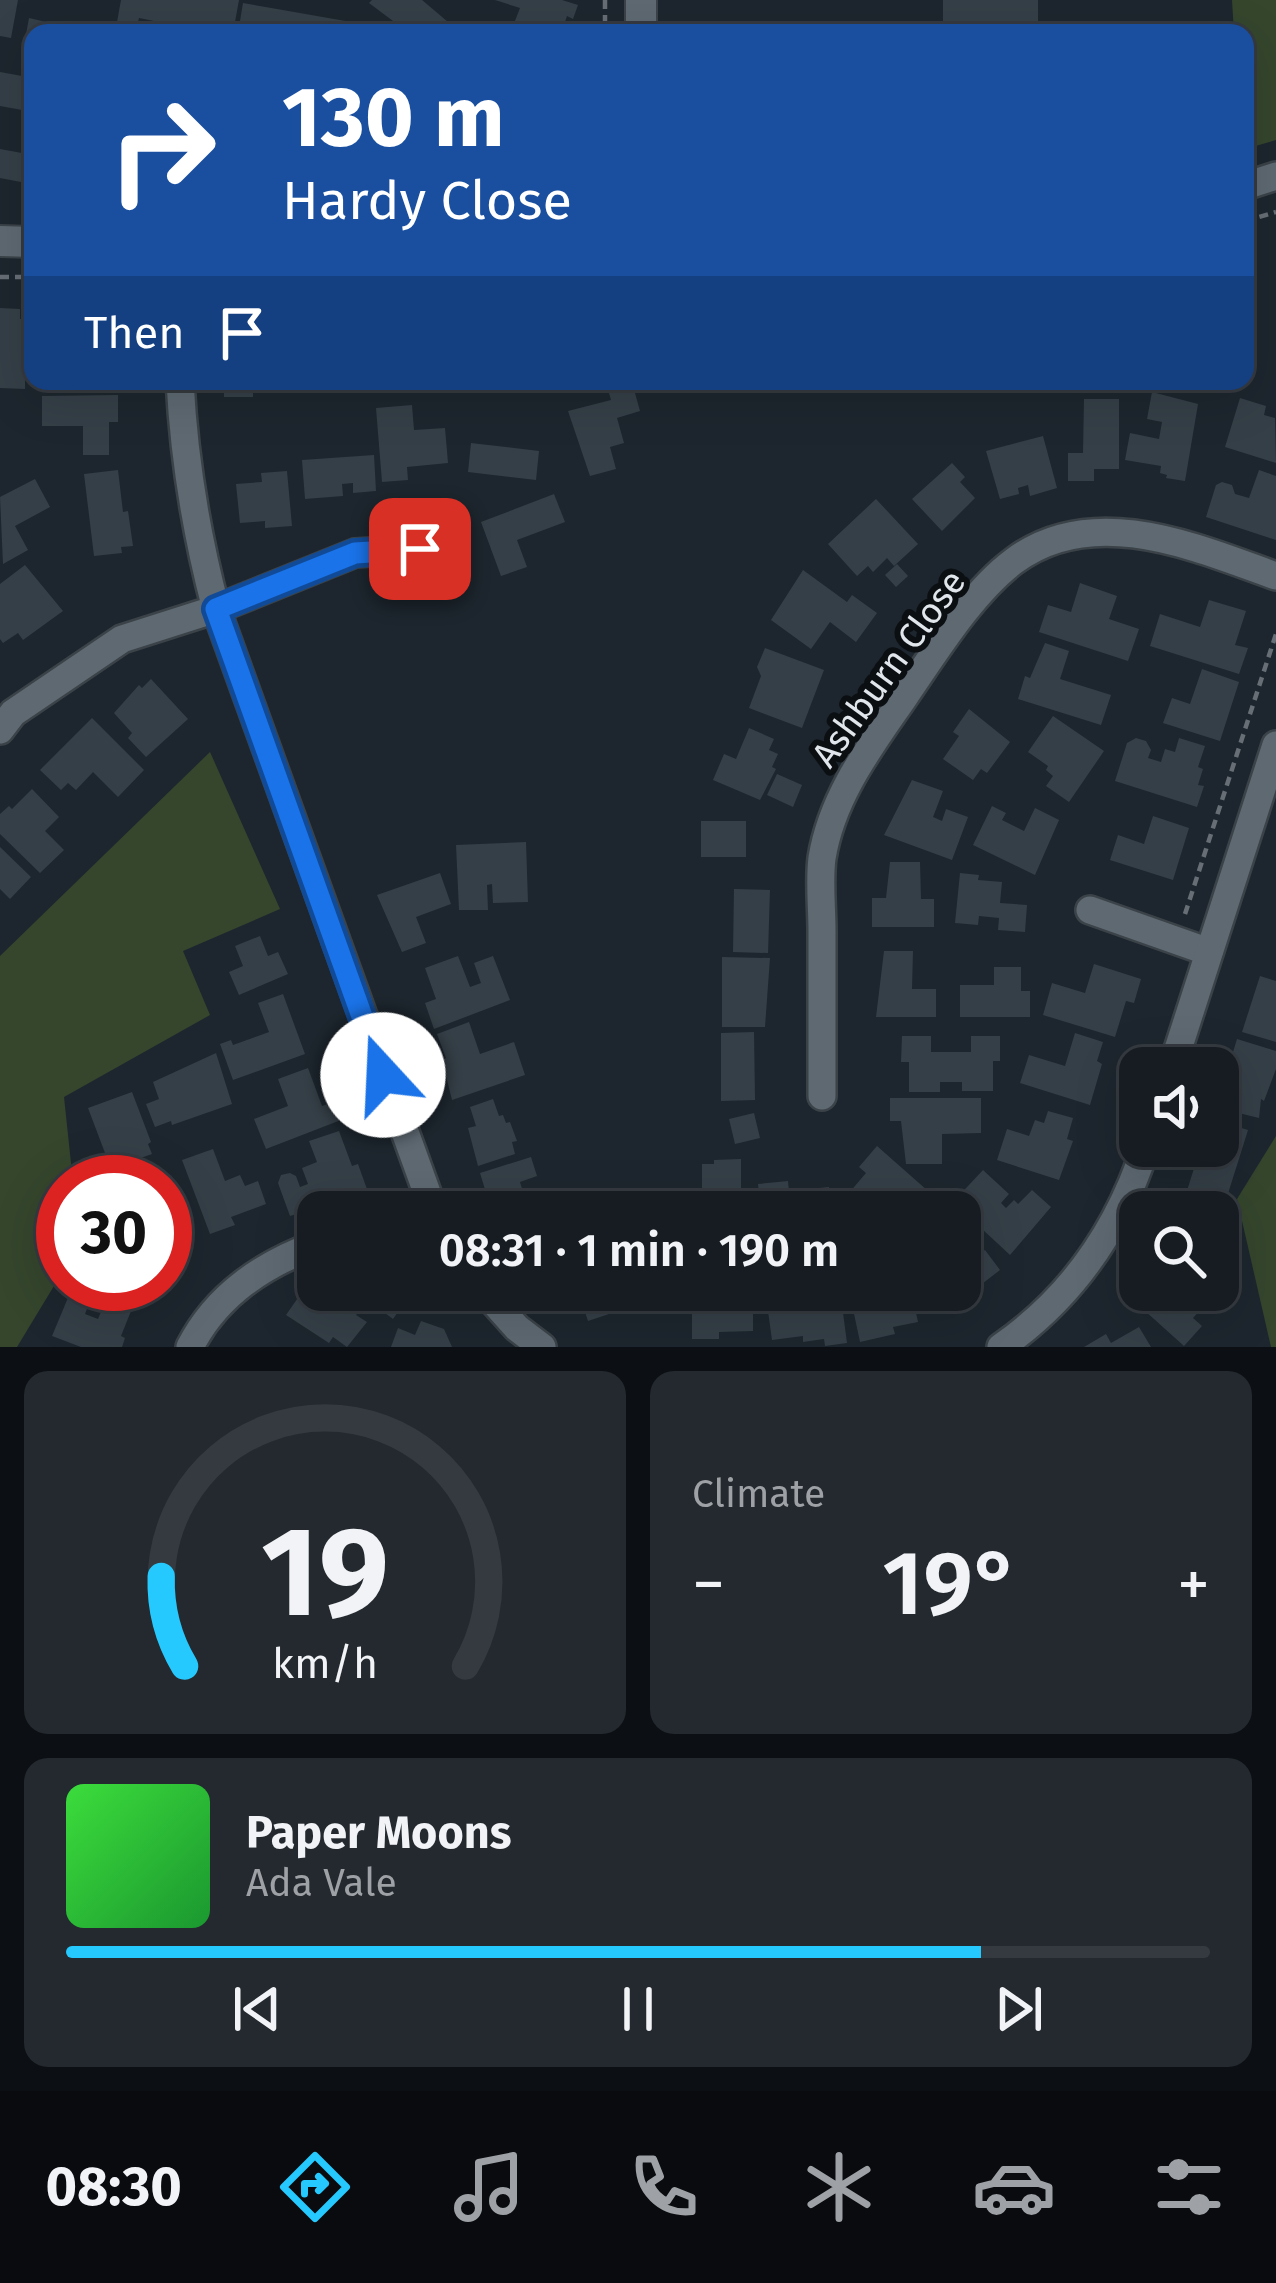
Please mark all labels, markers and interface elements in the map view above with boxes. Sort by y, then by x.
text: 130 m [282,67,505,168]
icon: right [84,72,240,228]
text: Hardy Close [282,169,572,233]
icon: arrive [209,300,275,366]
text: Then [84,306,185,360]
pin [369,498,471,600]
icon: arrive [387,516,453,582]
street label: Ashburn Close [803,561,975,776]
position arrow [320,1012,446,1138]
map controls [1119,1047,1239,1311]
button: sound [1119,1047,1239,1167]
speed limit sign: 30 [36,1155,192,1311]
button: search [1119,1191,1239,1311]
text: 08:31 · 1 min · 190 m [439,1224,839,1278]
text: Climate [692,1471,825,1517]
text: 19 [261,1498,389,1648]
text: 19° [882,1530,1020,1638]
text: − [692,1545,725,1624]
text: + [1177,1545,1210,1624]
text: km/h [272,1637,378,1688]
text: Paper Moons [246,1806,511,1860]
text: Ada Vale [246,1860,397,1906]
icon: previous [224,1976,290,2042]
icon: pause [605,1976,671,2042]
icon: next [986,1976,1052,2042]
icon: directions [273,2145,357,2229]
icon: music [447,2145,531,2229]
icon: phone [622,2145,706,2229]
icon: climate [797,2145,881,2229]
icon: car [972,2145,1056,2229]
icon: filters [1147,2145,1231,2229]
text: 08:30 [45,2155,182,2219]

